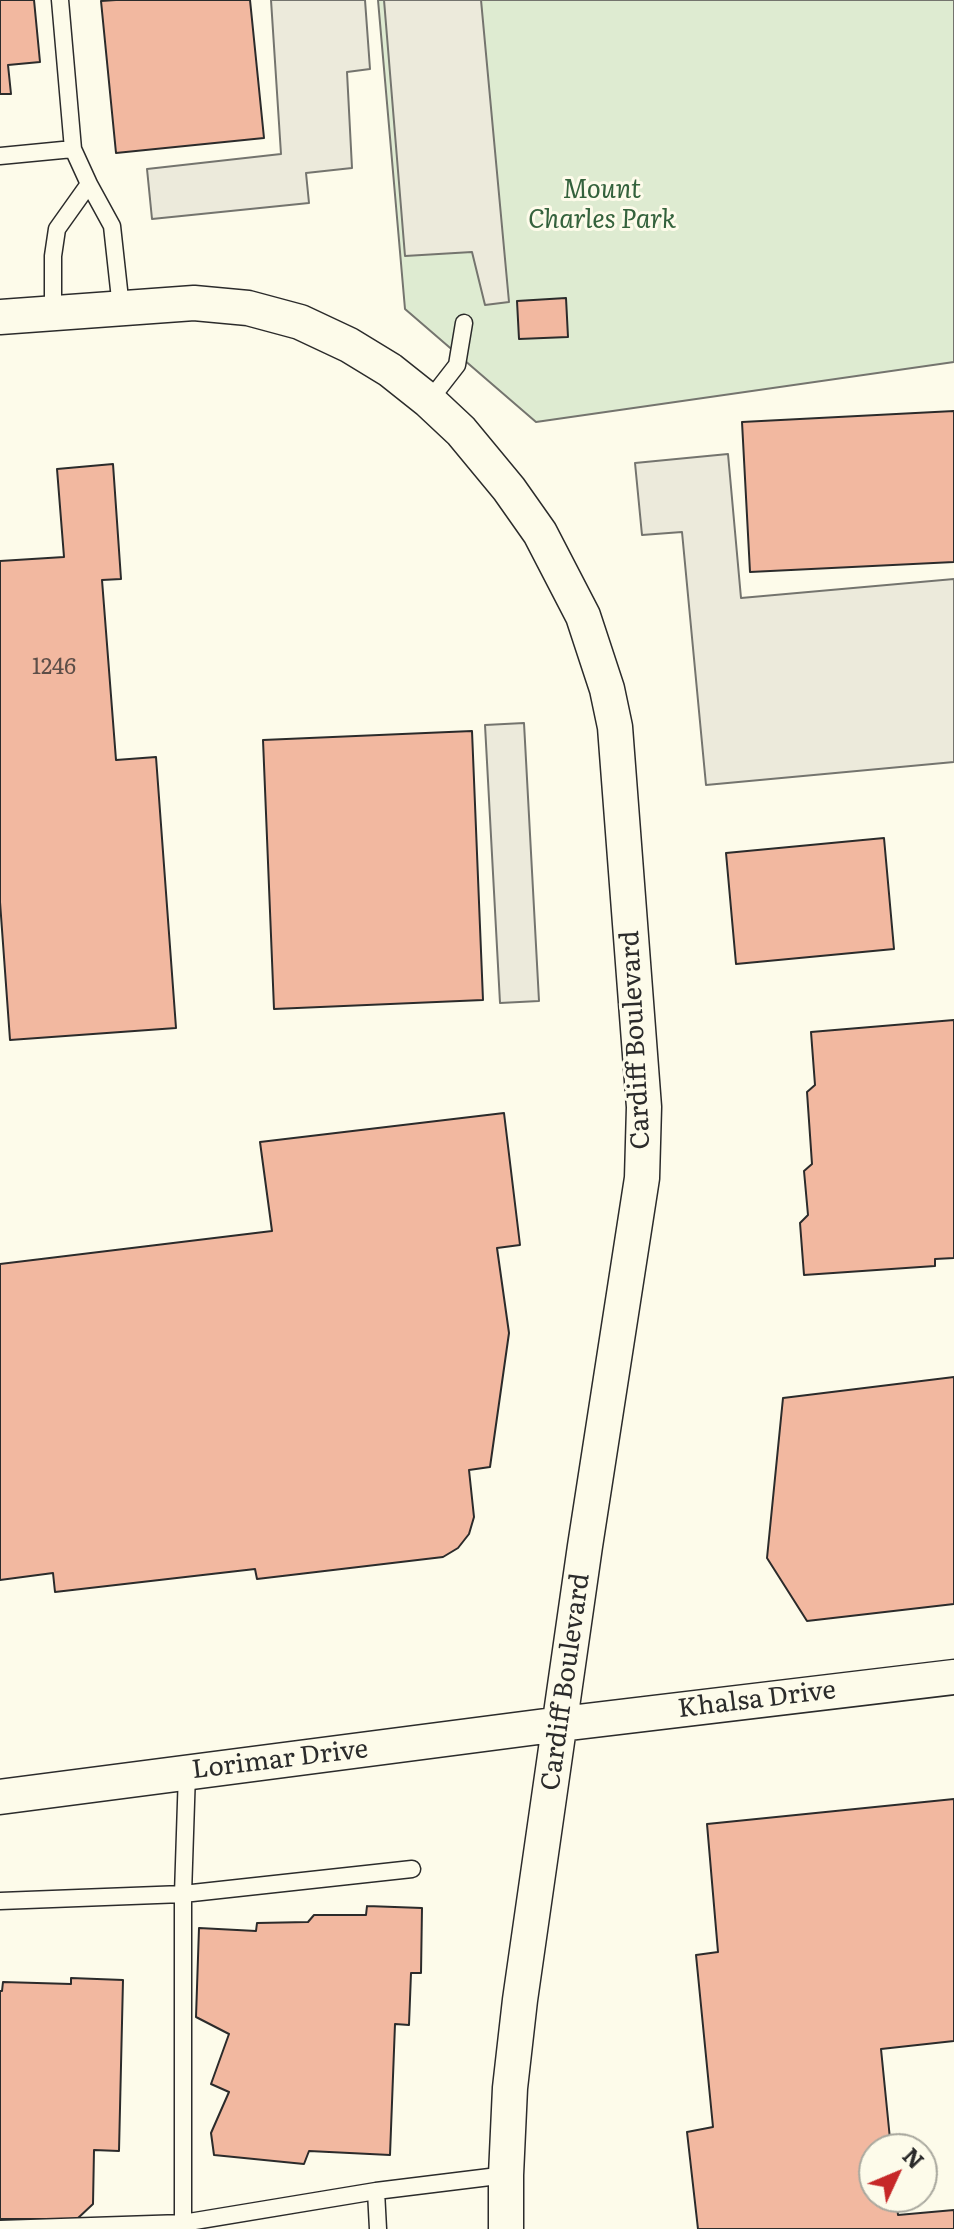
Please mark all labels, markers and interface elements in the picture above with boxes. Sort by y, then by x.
park label: Mount Charles Park [528,174,676,236]
house number: 1246 [32,655,76,681]
street label: Cardiff Boulevard [615,930,657,1150]
street label: Cardiff Boulevard [535,1571,597,1793]
street label: Khalsa Drive [676,1675,838,1725]
street label: Lorimar Drive [190,1734,370,1786]
north arrow [858,2133,938,2213]
text: N [896,2139,932,2175]

